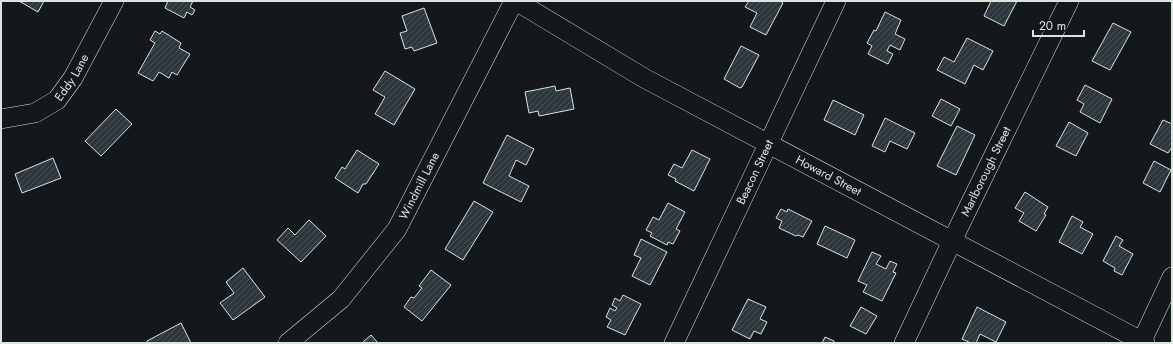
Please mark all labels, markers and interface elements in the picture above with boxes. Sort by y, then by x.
scale bar [1033,12,1084,38]
text: 20 m [1039,17,1066,35]
street label: Eddy Lane [50,51,93,105]
street label: Marlborough Street [956,123,1015,220]
street label: Beacon Street [732,137,778,207]
street label: Windmill Lane [394,149,444,223]
street label: Howard Street [792,151,865,200]

